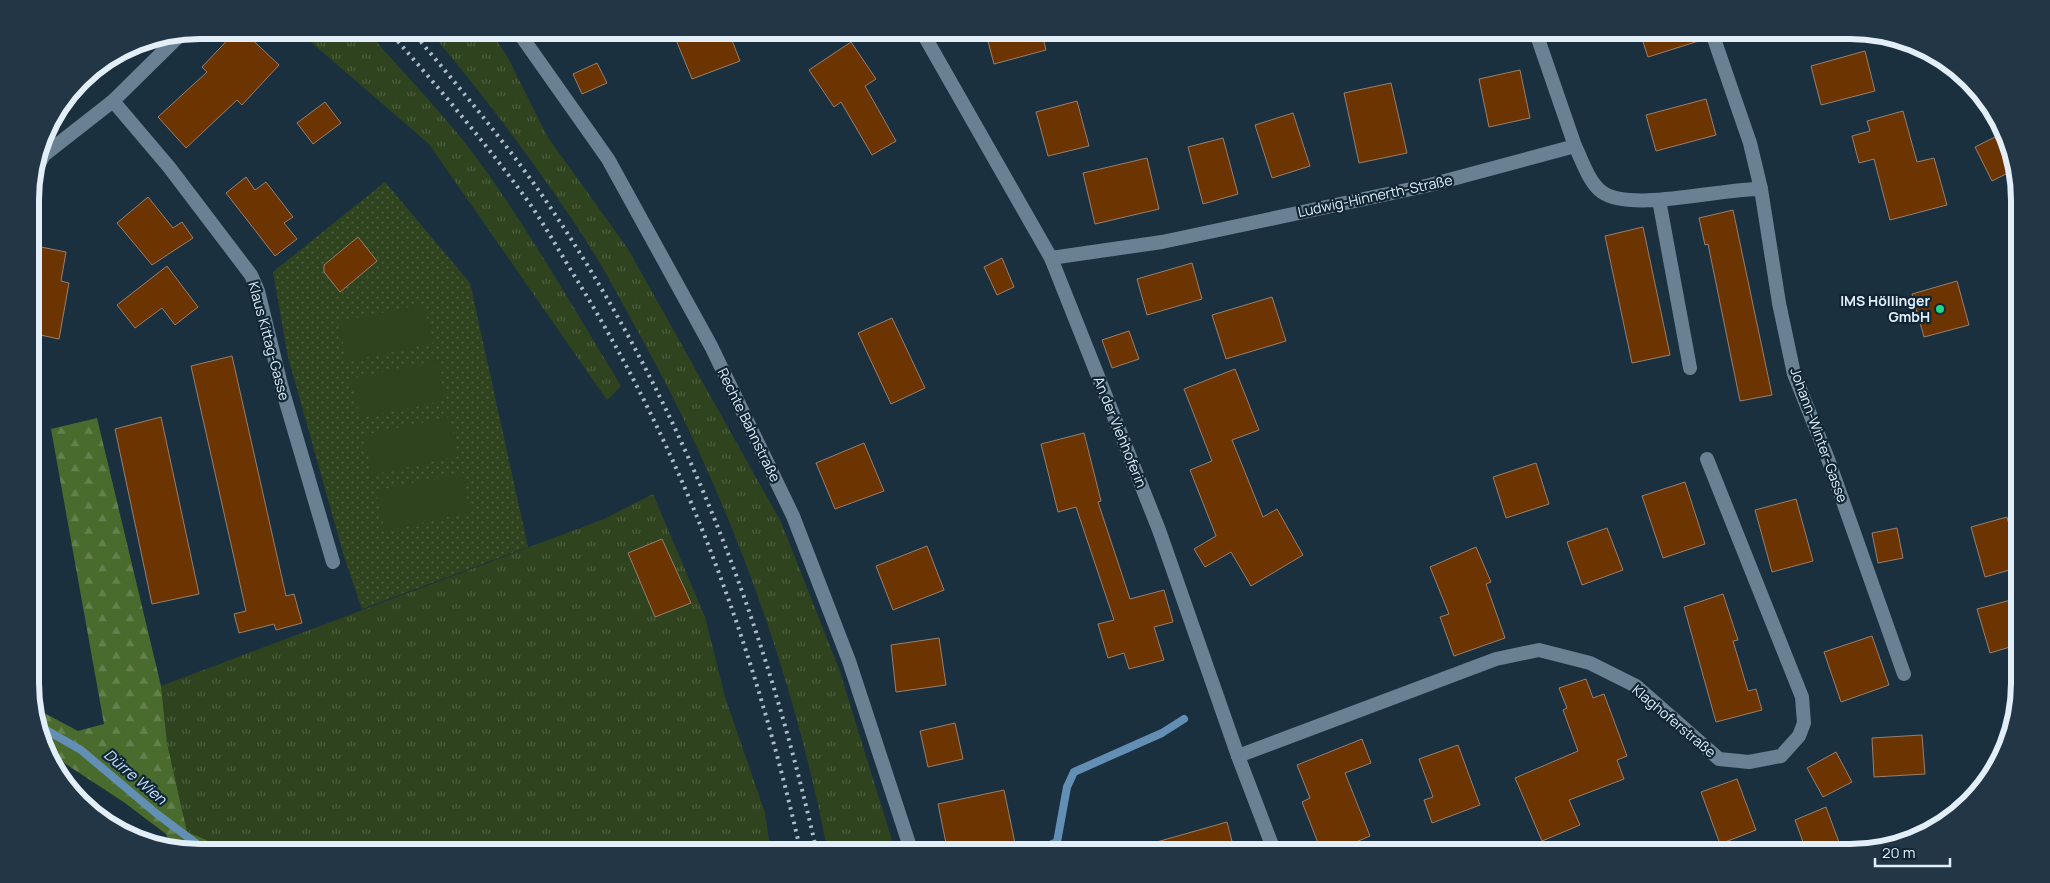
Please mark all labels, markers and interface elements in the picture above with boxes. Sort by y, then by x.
street label: Ludwig-Hinnerth-Straße [1296,170,1454,221]
street label: Klaus Kittag-Gasse [244,279,294,402]
place label: IMS Höllinger GmbH [1840,291,1930,326]
marker: IMS Höllinger GmbH [1934,303,1946,315]
street label: Rechte Bahnstraße [714,365,785,485]
street label: Johann-Winter-Gasse [1786,365,1853,505]
street label: An der Viehhoferin [1089,373,1151,490]
street label: Klaghoferstraße [1628,680,1720,761]
water label: Dürre Wien [99,744,172,810]
scale bar [1875,836,1950,868]
text: 20 m [1882,842,1915,863]

